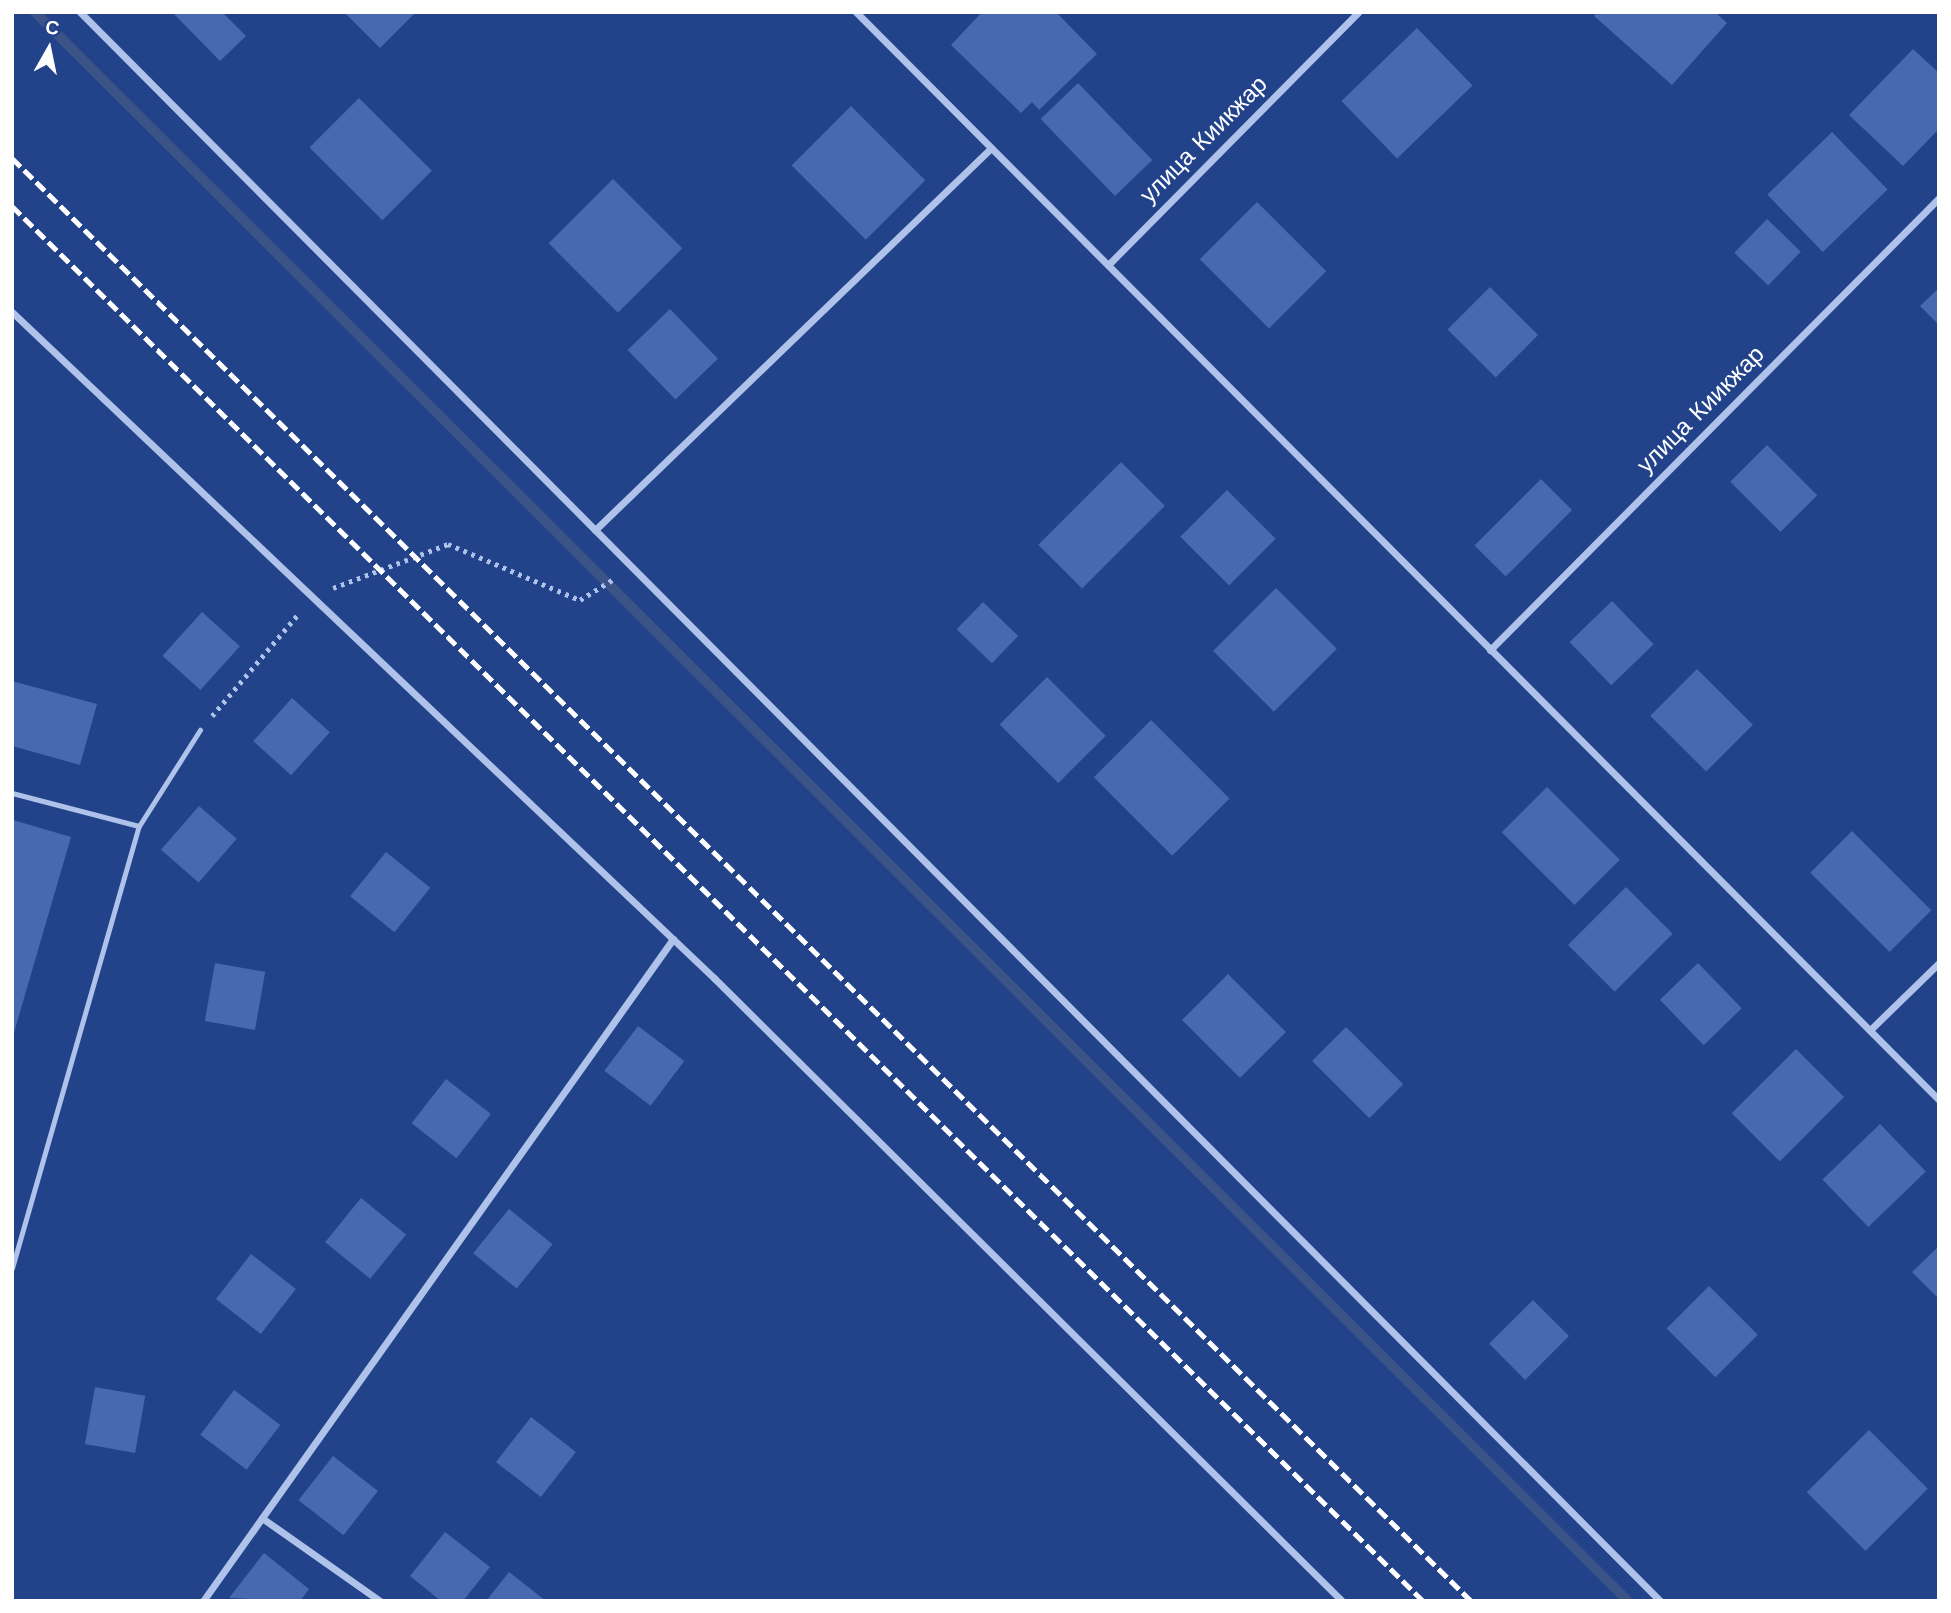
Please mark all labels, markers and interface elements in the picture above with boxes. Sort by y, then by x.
north arrow [14,14,84,84]
text: С [44,15,61,40]
street label: улица Киикжар [1134,70,1274,210]
street label: улица Киикжар [1631,340,1771,480]

